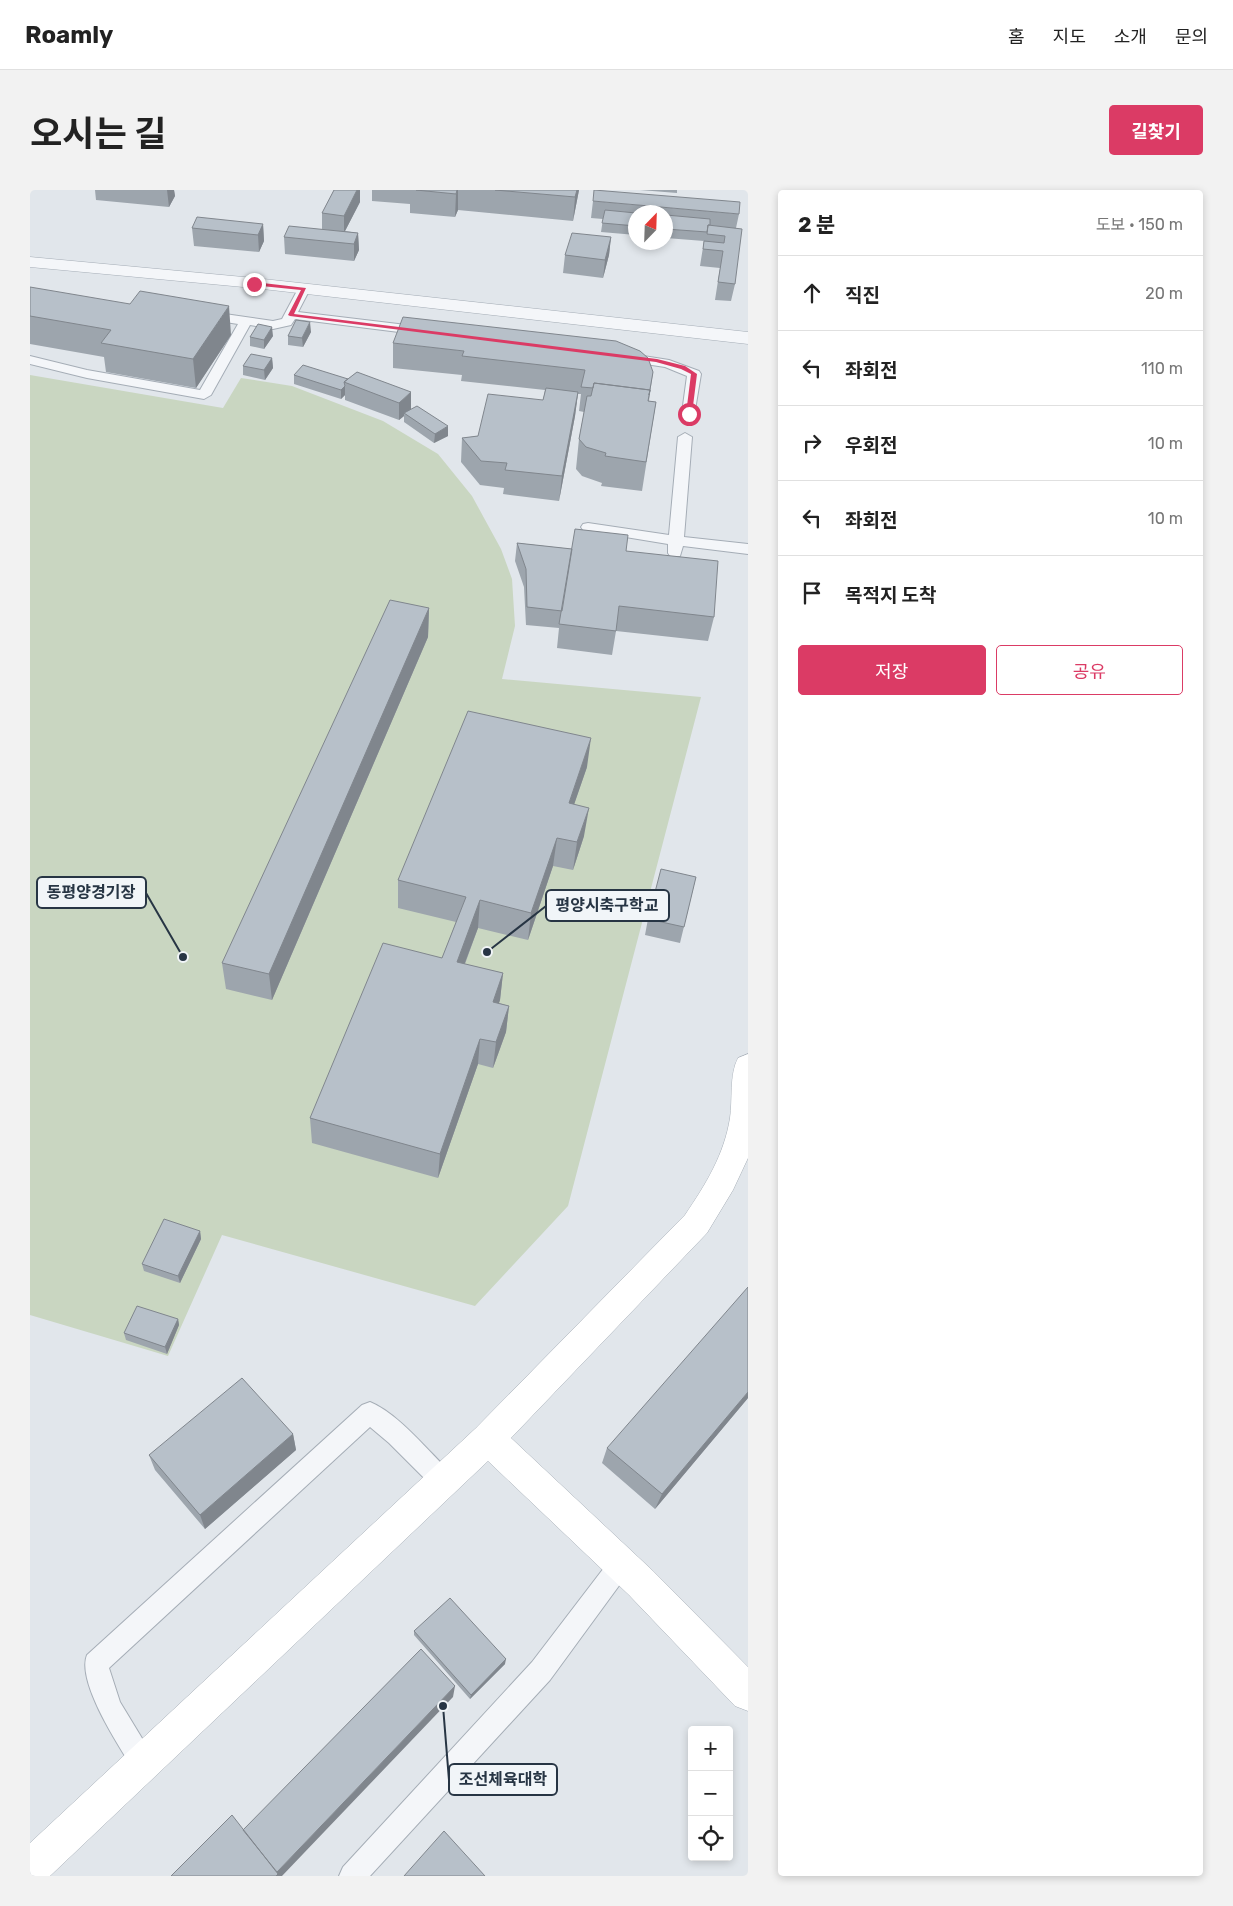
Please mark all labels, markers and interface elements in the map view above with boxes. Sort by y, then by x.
text: Roamly [25,21,113,49]
text: 홈 [1008,26,1025,48]
text: 지도 [1053,26,1086,48]
text: 소개 [1114,26,1147,48]
text: 문의 [1175,26,1208,48]
button: 길찾기 [1109,105,1203,155]
text: 오시는 길 [30,113,166,155]
north arrow [628,205,673,250]
text: 2 분 [798,212,835,237]
text: 도보 · 150 m [1096,215,1183,234]
route end [243,273,266,296]
icon: ahead [798,279,826,307]
text: 직진 [845,284,880,307]
text: 20 m [1145,284,1183,303]
icon: left [798,354,826,382]
text: 좌회전 [845,359,897,382]
text: 110 m [1141,359,1183,378]
route start [678,403,701,426]
icon: right [798,429,826,457]
text: 우회전 [845,434,897,457]
text: 10 m [1148,434,1183,453]
icon: left [798,504,826,532]
text: 좌회전 [845,509,897,532]
text: 10 m [1148,509,1183,528]
icon: arrive [798,579,826,607]
text: 목적지 도착 [845,584,936,607]
button: 저장 [798,645,986,695]
button: 공유 [996,645,1183,695]
callout: 동평양경기장 [37,877,146,908]
text: 동평양경기장 [47,883,135,902]
callout: 평양시축구학교 [546,890,669,921]
text: 평양시축구학교 [555,896,659,915]
map controls [688,1726,733,1861]
button: + [688,1726,733,1771]
callout: 조선체육대학 [449,1764,557,1795]
text: 조선체육대학 [459,1770,547,1789]
button: − [688,1771,733,1816]
button: locate [688,1816,733,1861]

